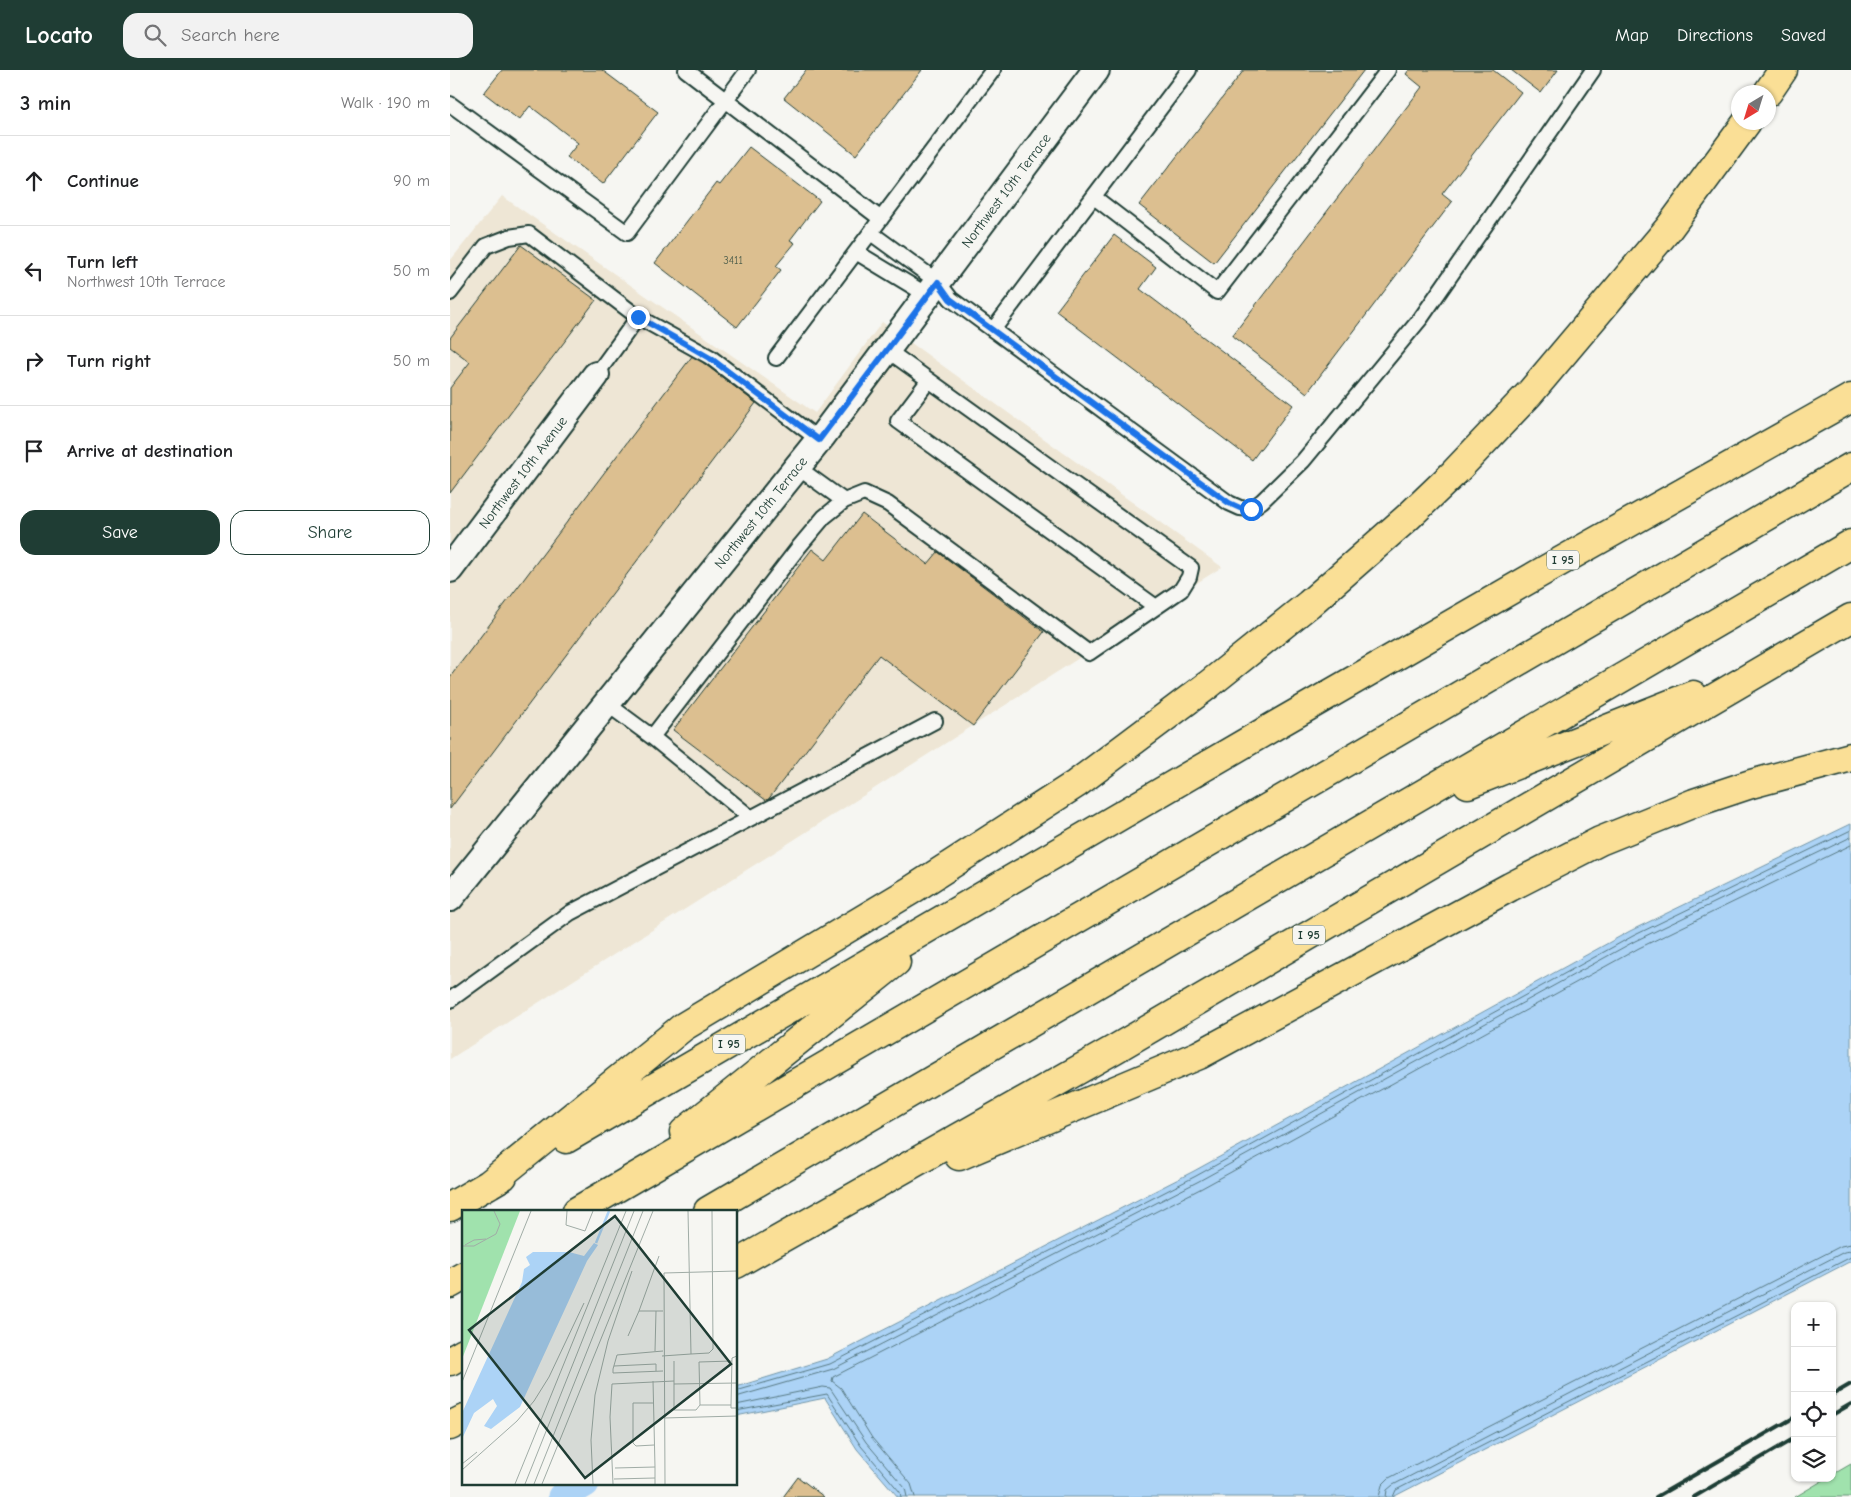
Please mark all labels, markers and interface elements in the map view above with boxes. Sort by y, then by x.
search box [123,13,473,58]
text: Locato [25,21,93,49]
icon: search [141,21,169,49]
text: Search here [181,24,280,46]
text: Map [1615,25,1649,46]
text: Directions [1677,25,1753,46]
text: Saved [1781,25,1826,46]
north arrow [1731,85,1776,130]
text: 3 min [20,91,71,115]
text: Walk · 190 m [341,94,430,112]
street label: Northwest 10th Terrace [958,130,1054,251]
icon: ahead [20,167,48,195]
text: Continue [67,170,139,192]
text: 90 m [393,172,430,190]
text: Turn left [67,251,138,273]
house number: 3411 [723,254,743,267]
icon: left [20,257,48,285]
text: 50 m [393,262,430,280]
text: Northwest 10th Terrace [67,273,225,291]
route end [627,306,650,329]
icon: right [20,347,48,375]
text: Turn right [67,350,151,372]
text: 50 m [393,352,430,370]
street label: Northwest 10th Avenue [475,413,571,532]
icon: arrive [20,437,48,465]
text: Arrive at destination [67,440,233,462]
street label: Northwest 10th Terrace [710,453,811,572]
route start [1240,498,1263,521]
button: Save [20,510,220,555]
button: Share [230,510,430,555]
road number: I 95 [1547,550,1579,570]
road number: I 95 [1293,926,1325,944]
road number: I 95 [713,1034,745,1054]
inset map [462,1210,738,1484]
map controls [1791,1302,1836,1482]
button: + [1791,1302,1836,1347]
button: − [1791,1347,1836,1392]
button: locate [1791,1392,1836,1437]
button: layers [1791,1437,1836,1482]

